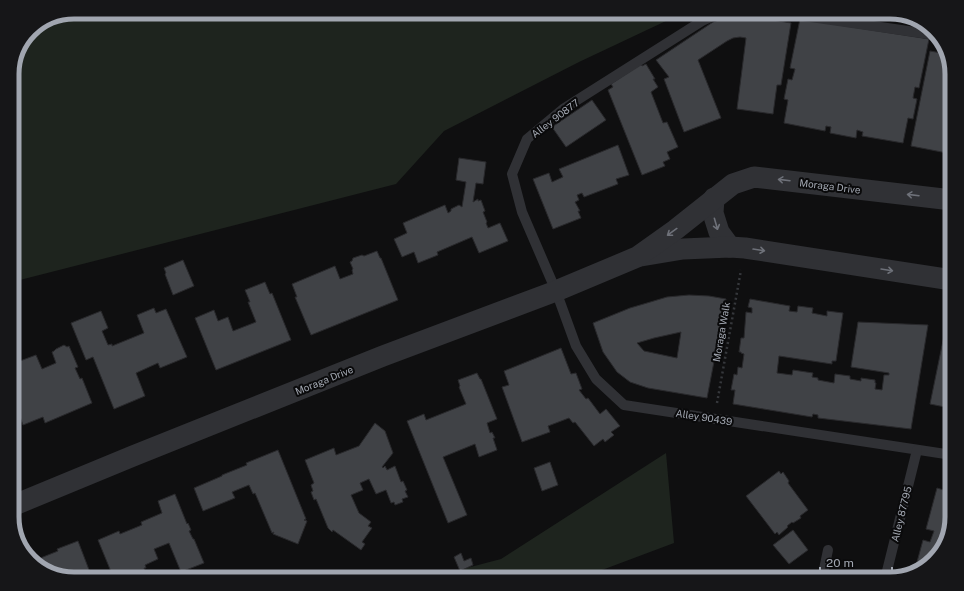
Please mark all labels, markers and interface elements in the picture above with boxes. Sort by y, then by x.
street label: Alley 90877 [529,96,581,140]
one-way arrow [778,176,791,184]
street label: Moraga Drive [799,176,862,196]
one-way arrow [907,192,920,199]
one-way arrow [713,218,720,231]
one-way arrow [667,227,678,236]
one-way arrow [752,246,765,254]
one-way arrow [880,266,893,274]
street label: Moraga Walk [710,301,732,363]
street label: Moraga Drive [293,363,355,397]
street label: Alley 90439 [675,407,733,427]
street label: Alley 87795 [888,485,914,543]
scale bar [820,549,892,575]
text: 20 m [826,556,854,570]

